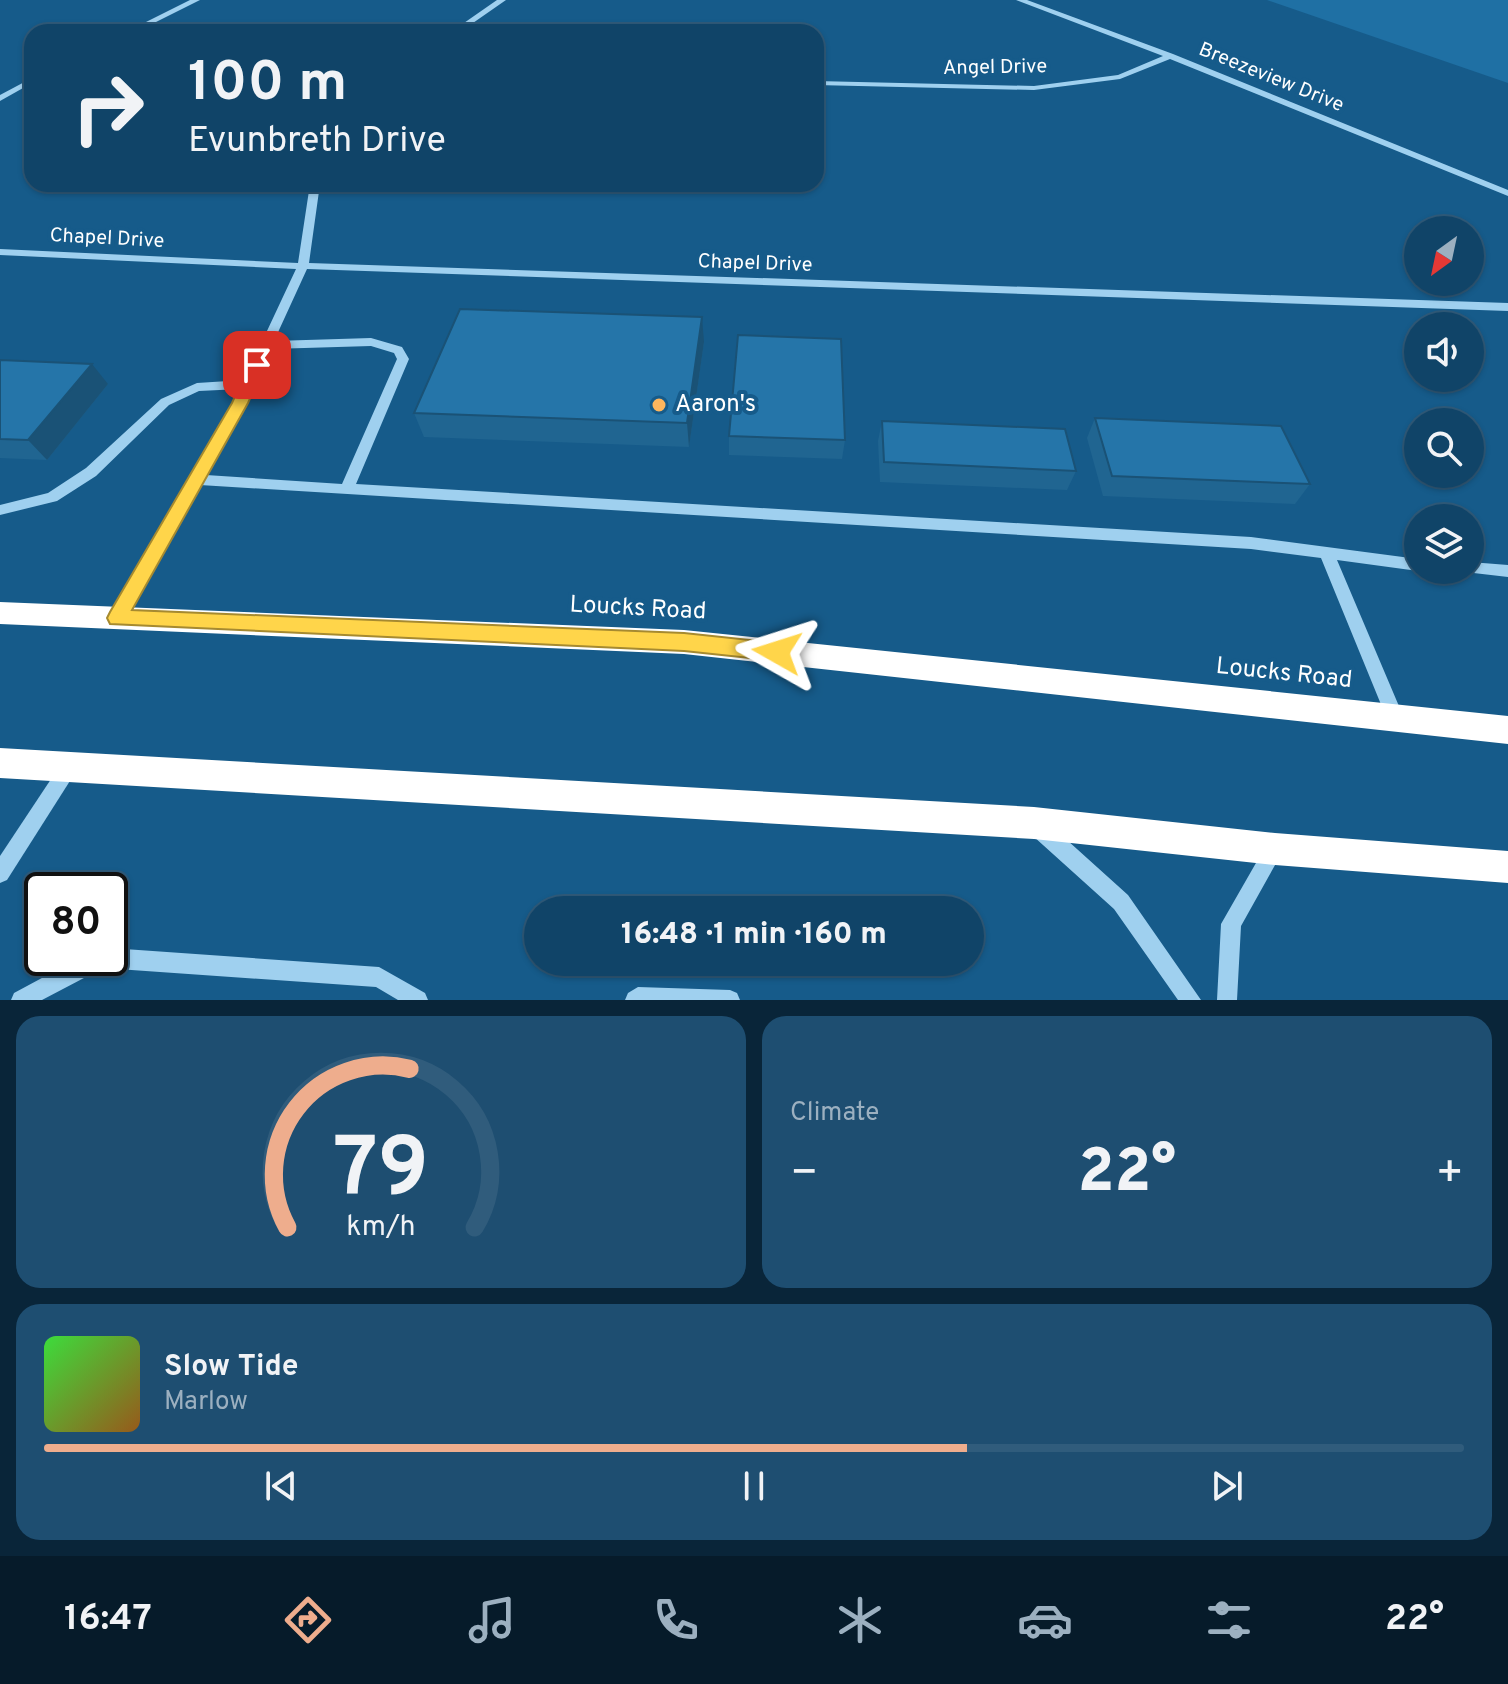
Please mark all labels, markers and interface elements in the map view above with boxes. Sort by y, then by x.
street label: Breezeview Drive [1194,37,1348,119]
text: 100 m [188,50,347,120]
street label: Angel Drive [943,54,1047,82]
icon: right [56,56,160,160]
text: Evunbreth Drive [188,119,446,165]
north arrow [1404,216,1484,296]
map controls [1404,216,1484,584]
street label: Chapel Drive [49,223,165,255]
street label: Chapel Drive [697,249,813,279]
button: sound [1404,312,1484,392]
pin [223,331,291,399]
icon: arrive [235,343,279,387]
place label: Aaron's [675,390,756,420]
marker: Aaron's [650,396,668,414]
button: search [1404,408,1484,488]
button: layers [1404,504,1484,584]
street label: Loucks Road [569,590,707,628]
position arrow [735,610,819,694]
street label: Loucks Road [1214,652,1354,696]
speed limit sign: 80 [24,872,128,976]
text: 16:48 · 1 min · 160 m [621,917,887,954]
text: Climate [790,1097,879,1130]
text: 79 [333,1121,429,1226]
text: 22° [1078,1137,1176,1213]
text: − [790,1147,818,1203]
text: + [1436,1147,1464,1203]
text: km/h [346,1210,416,1246]
text: Slow Tide [164,1349,298,1386]
text: Marlow [164,1386,248,1419]
icon: previous [259,1464,303,1508]
icon: pause [732,1464,776,1508]
icon: next [1205,1464,1249,1508]
icon: directions [280,1592,336,1648]
icon: music [464,1592,520,1648]
icon: phone [648,1592,704,1648]
icon: climate [832,1592,888,1648]
icon: car [1017,1592,1073,1648]
icon: filters [1201,1592,1257,1648]
text: 16:47 [64,1597,152,1643]
text: 22° [1385,1597,1444,1643]

